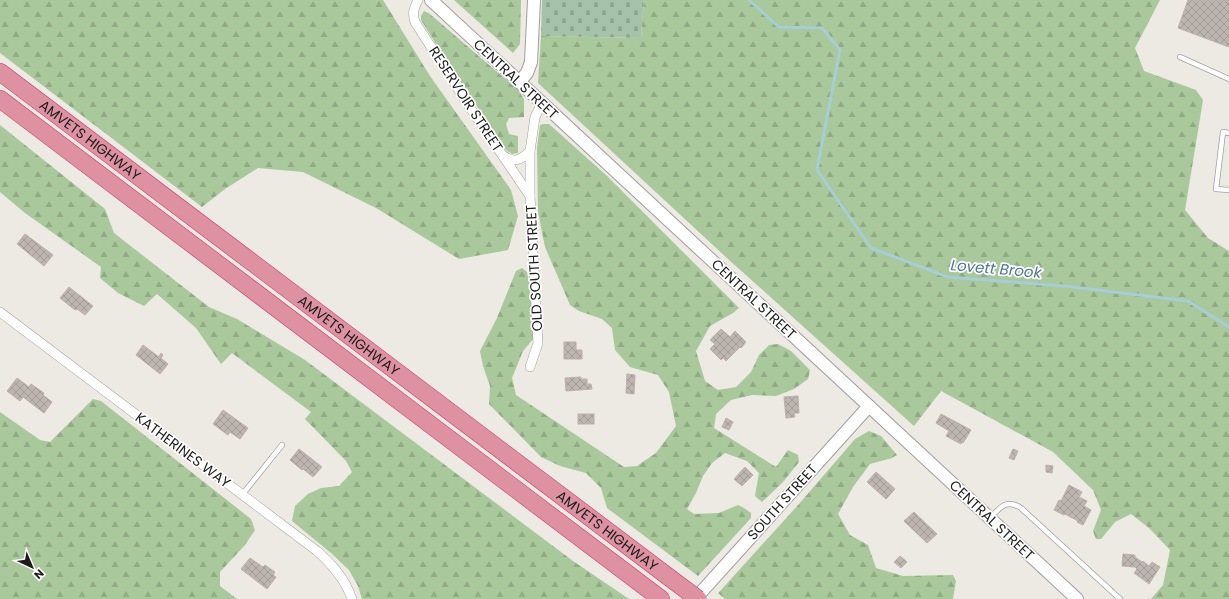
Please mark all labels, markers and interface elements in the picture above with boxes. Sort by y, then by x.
street label: CENTRAL STREET [469,34,563,124]
street label: RESERVOIR STREET [424,42,508,156]
street label: AMVETS HIGHWAY [35,95,145,185]
street label: OLD SOUTH STREET [521,204,547,332]
street label: CENTRAL STREET [707,254,801,344]
water label: Lovett Brook [950,254,1044,283]
street label: AMVETS HIGHWAY [294,290,404,380]
street label: KATHERINES WAY [131,408,235,492]
street label: SOUTH STREET [742,459,822,544]
street label: CENTRAL STREET [945,475,1039,565]
street label: AMVETS HIGHWAY [552,486,662,576]
north arrow [12,547,52,587]
text: N [30,566,47,583]

